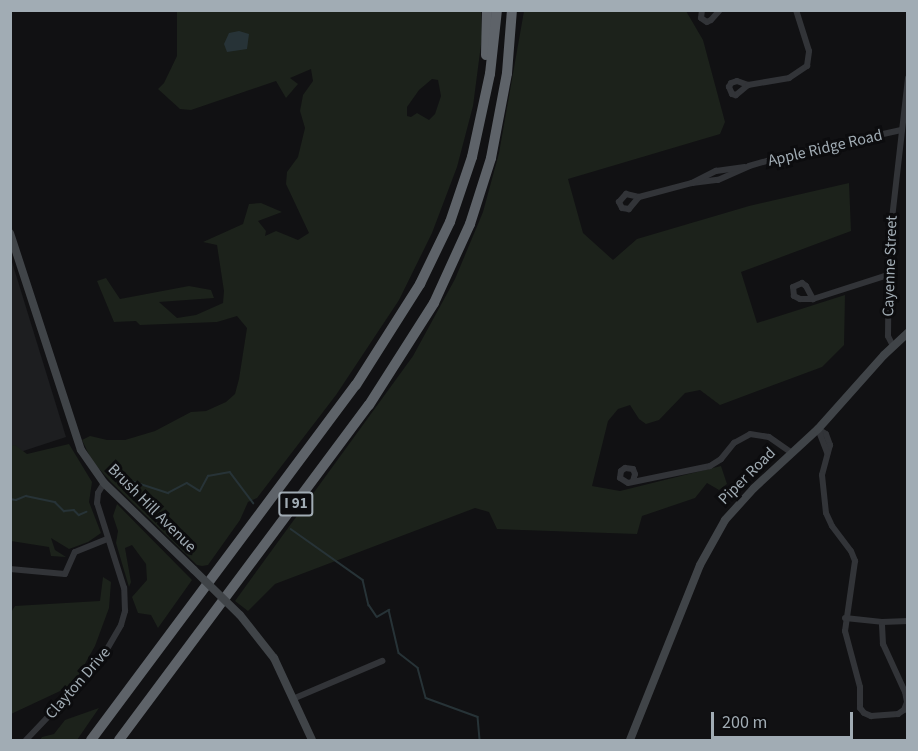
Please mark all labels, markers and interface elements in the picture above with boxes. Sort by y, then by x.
street label: Apple Ridge Road [766,125,884,171]
street label: Cayenne Street [879,215,901,317]
street label: Piper Road [714,443,780,509]
street label: Brush Hill Avenue [104,460,200,556]
road number: I 91 [278,492,314,516]
street label: Clayton Drive [41,643,115,723]
scale bar [714,700,856,738]
text: 200 m [722,710,767,735]

